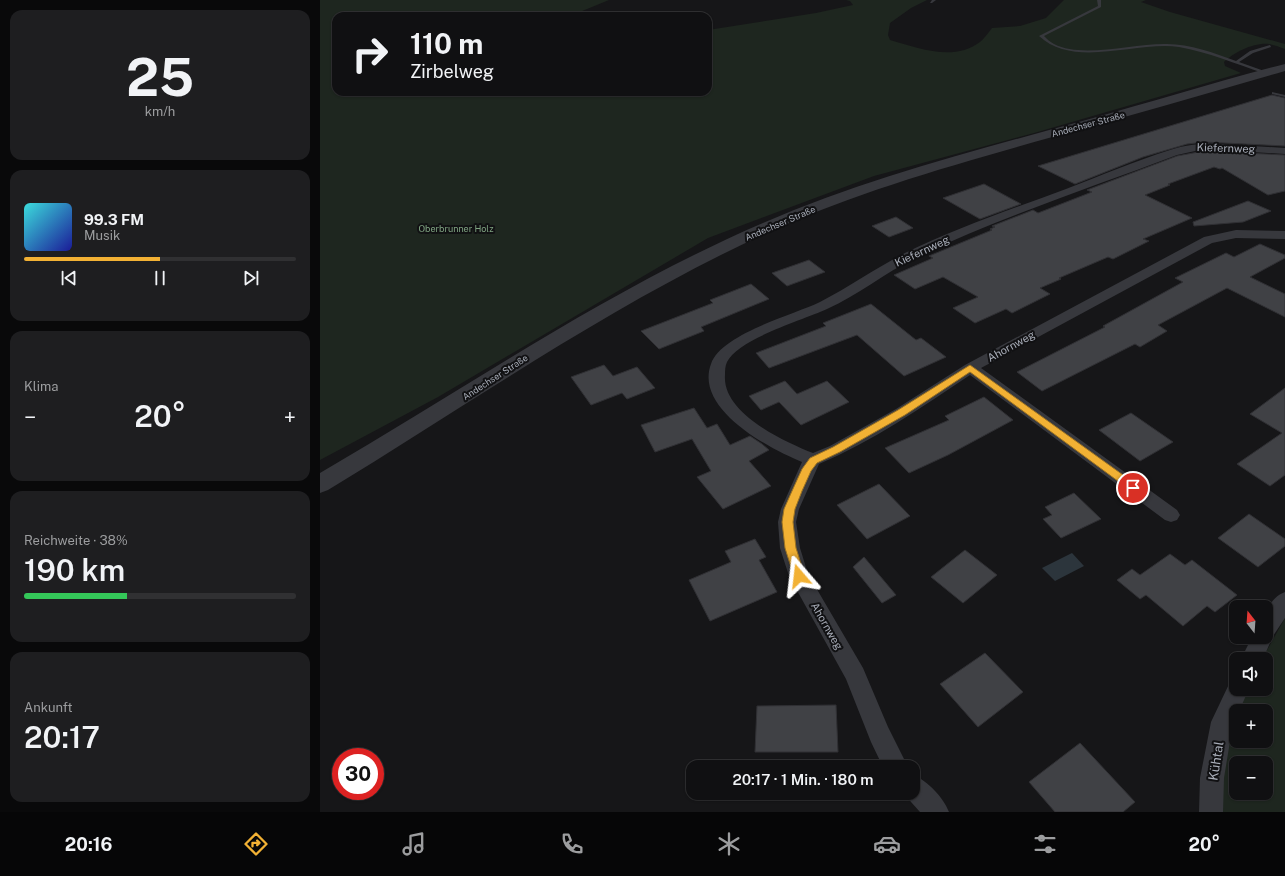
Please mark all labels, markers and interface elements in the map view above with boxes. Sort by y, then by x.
text: 110 m [410,27,483,60]
icon: right [344,28,396,80]
text: 25 [126,47,194,108]
text: Zirbelweg [410,61,494,82]
text: km/h [145,104,175,119]
street label: Andechser Straße [1050,109,1126,139]
street label: Kiefernweg [1196,141,1256,155]
street label: Andechser Straße [743,203,817,243]
text: 99.3 FM [84,211,144,228]
park label: Oberbrunner Holz [419,223,493,234]
text: Musik [84,228,120,243]
street label: Kiefernweg [893,233,951,269]
icon: previous [58,267,80,289]
icon: pause [149,267,171,289]
icon: next [240,267,262,289]
street label: Ahornweg [985,328,1037,364]
street label: Andechser Straße [460,352,530,402]
text: Klima [24,379,58,394]
text: 20° [134,398,186,434]
text: − [24,404,36,430]
text: + [284,404,296,430]
pin [1116,471,1150,505]
icon: arrive [1122,477,1144,499]
text: Reichweite · 38% [24,533,128,548]
text: 190 km [24,552,125,588]
position arrow [778,555,820,597]
street label: Ahornweg [809,600,845,652]
north arrow [1229,600,1273,644]
map controls [1229,600,1273,800]
button: sound [1229,652,1273,696]
text: Ankunft [24,700,73,715]
button: + [1229,704,1273,748]
text: 20:17 [24,719,100,755]
street label: Kühtal [1206,740,1227,782]
speed limit sign: 30 [332,748,384,800]
button: − [1229,756,1273,800]
text: 20:17 · 1 Min. · 180 m [732,771,874,788]
icon: directions [242,830,270,858]
icon: music [400,830,428,858]
icon: phone [558,830,586,858]
icon: climate [715,830,743,858]
icon: car [873,830,901,858]
icon: filters [1031,830,1059,858]
text: 20:16 [65,834,112,855]
text: 20° [1188,834,1220,855]

